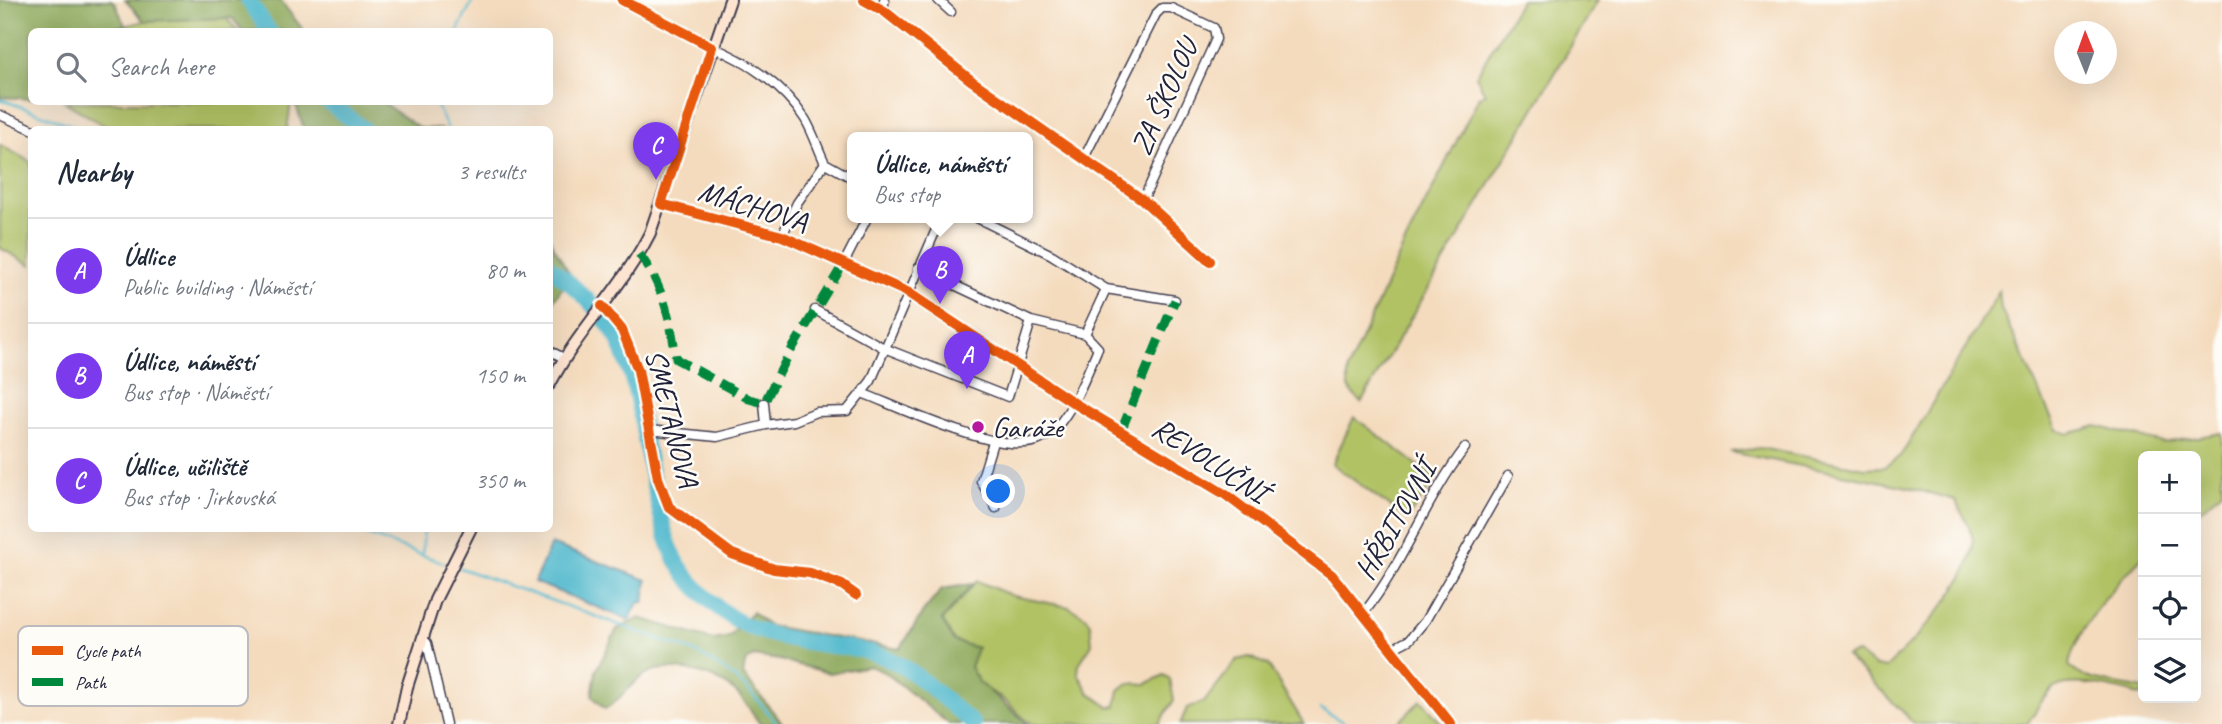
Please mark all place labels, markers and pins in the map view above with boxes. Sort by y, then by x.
pin: C [633,122,679,180]
pin: B [917,246,963,304]
pin: A [944,331,990,389]
place label: Garáže [992,408,1065,446]
marker: Garáže [970,419,986,435]

